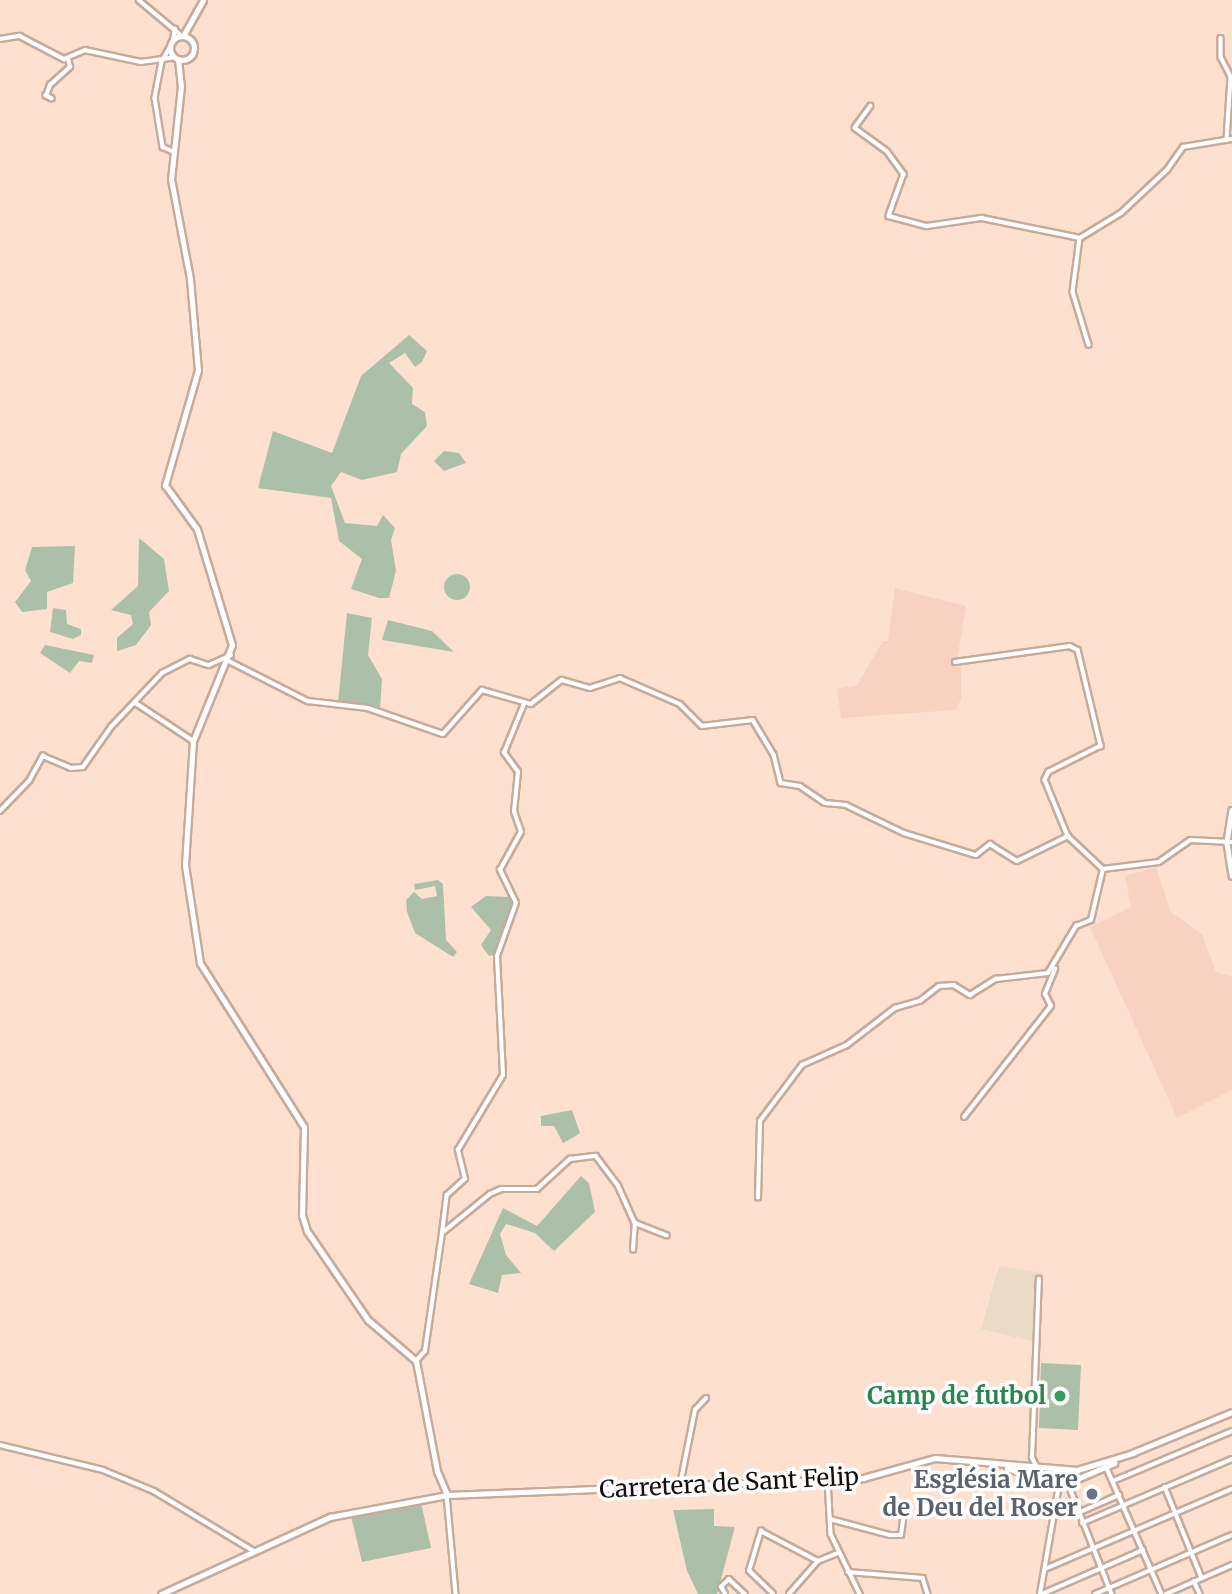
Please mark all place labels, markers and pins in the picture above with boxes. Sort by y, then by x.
place label: Camp de futbol [867,1382,1046,1410]
marker: Camp de futbol [1052,1388,1068,1404]
place label: Església Mare de Deu del Roser [882,1466,1078,1522]
marker: Església Mare de Deu del Roser [1084,1486,1100,1502]

